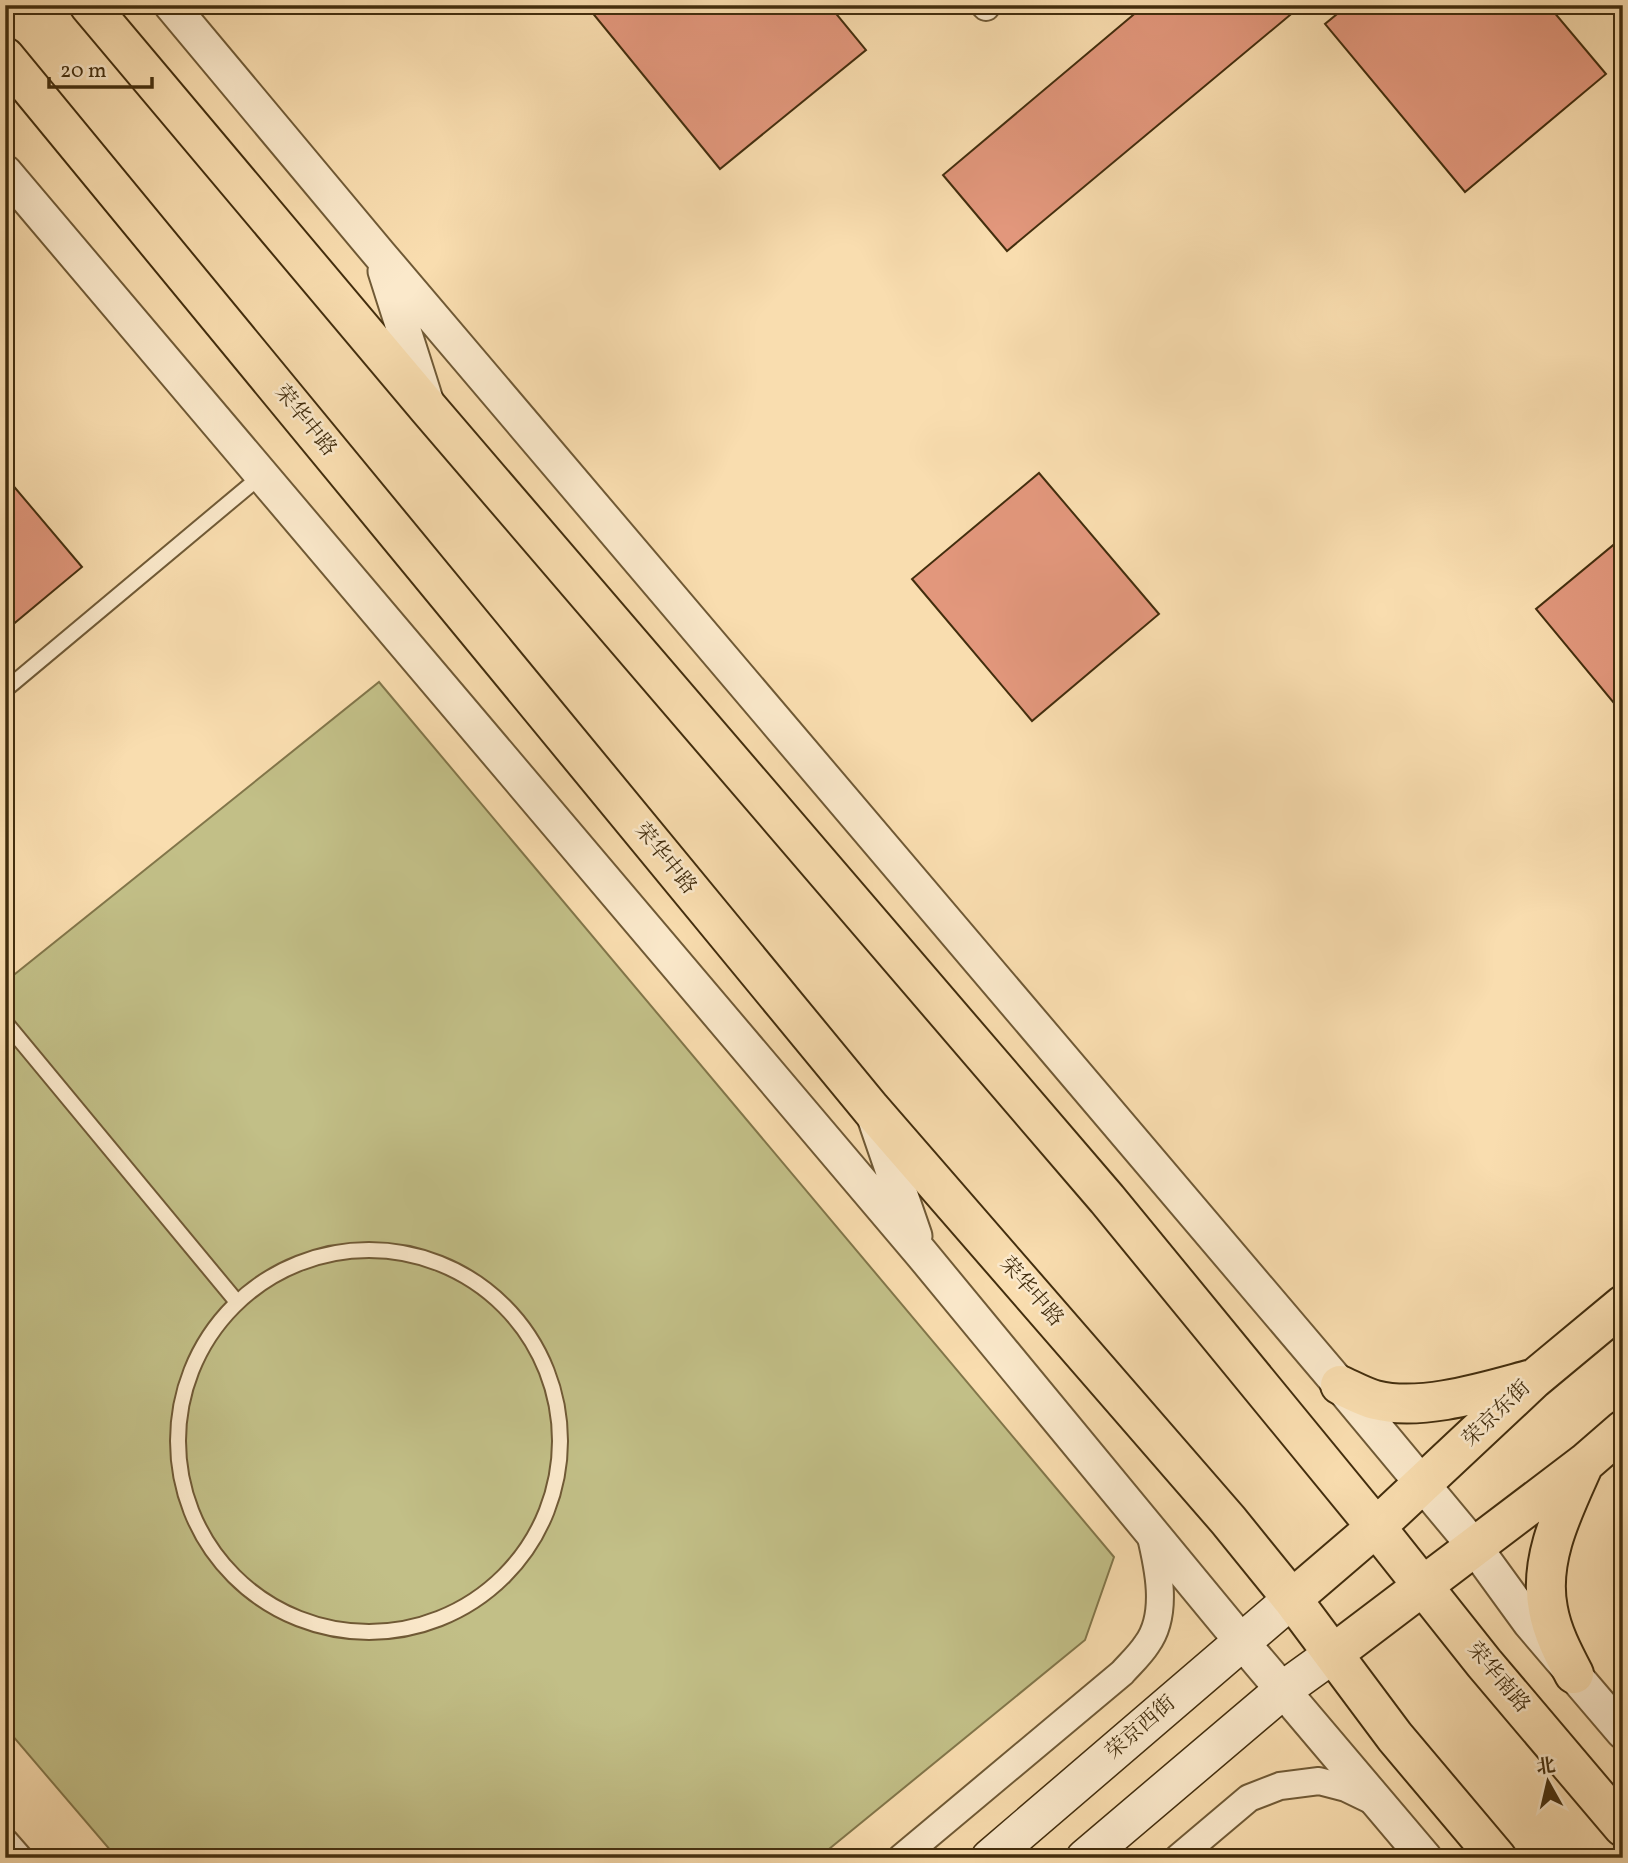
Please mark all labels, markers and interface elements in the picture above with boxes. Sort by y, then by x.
scale bar [49,46,152,90]
text: 20 m [60,57,106,86]
street label: 荣华中路 [267,379,343,463]
street label: 荣华中路 [627,817,703,901]
street label: 荣华中路 [993,1251,1069,1333]
street label: 荣京东街 [1457,1374,1537,1454]
street label: 荣华南路 [1460,1637,1536,1719]
street label: 荣京西街 [1100,1690,1182,1766]
north arrow [1512,1748,1582,1818]
text: 北 [1535,1753,1557,1781]

